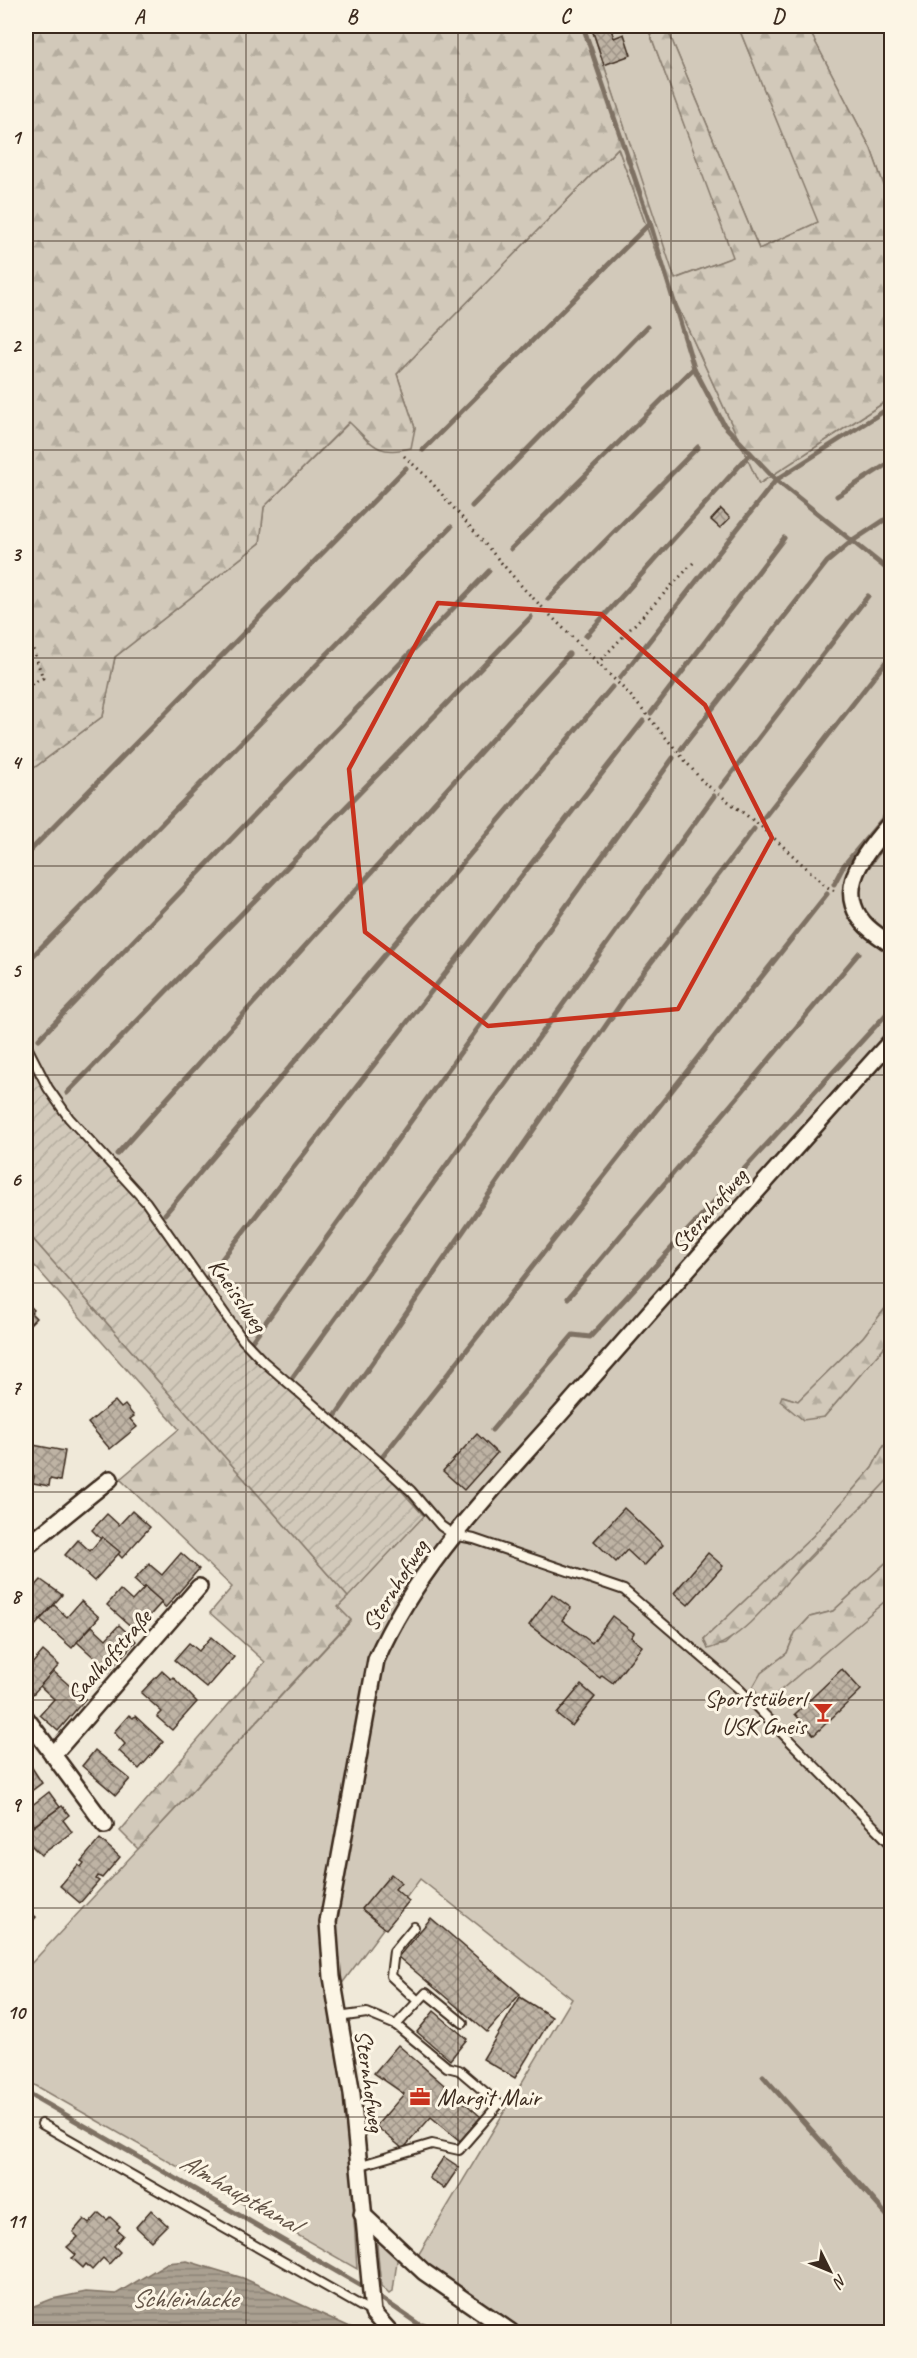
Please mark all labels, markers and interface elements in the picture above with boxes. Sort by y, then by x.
text: A [134,4,146,29]
text: B [347,4,359,29]
text: C [560,4,572,29]
text: D [772,4,786,29]
text: 1 [12,125,23,150]
text: 2 [12,333,23,358]
text: 3 [12,542,23,567]
text: 4 [12,750,24,775]
text: 5 [12,958,23,983]
street label: Sternhofweg [664,1160,755,1259]
text: 6 [11,1167,22,1192]
street label: Kneisslweg [202,1252,275,1339]
text: 7 [12,1375,23,1400]
street label: Sternhofweg [355,1532,436,1636]
text: 8 [12,1584,24,1609]
street label: Saalhofstraße [60,1601,159,1709]
place label: Sportstüberl USK Gneis [704,1683,810,1741]
bar icon: Sportstüberl USK Gneis [811,1700,835,1724]
text: 9 [12,1792,23,1817]
text: 10 [7,2000,27,2025]
street label: Sternhofweg [348,2028,392,2135]
place label: Margit Mair [437,2082,543,2112]
office icon: Margit Mair [408,2085,432,2109]
water label: Almhauptkanal [174,2145,313,2244]
text: 11 [7,2209,27,2234]
north arrow [800,2241,860,2301]
text: N [827,2270,851,2293]
water label: Schleinlacke [131,2282,241,2315]

